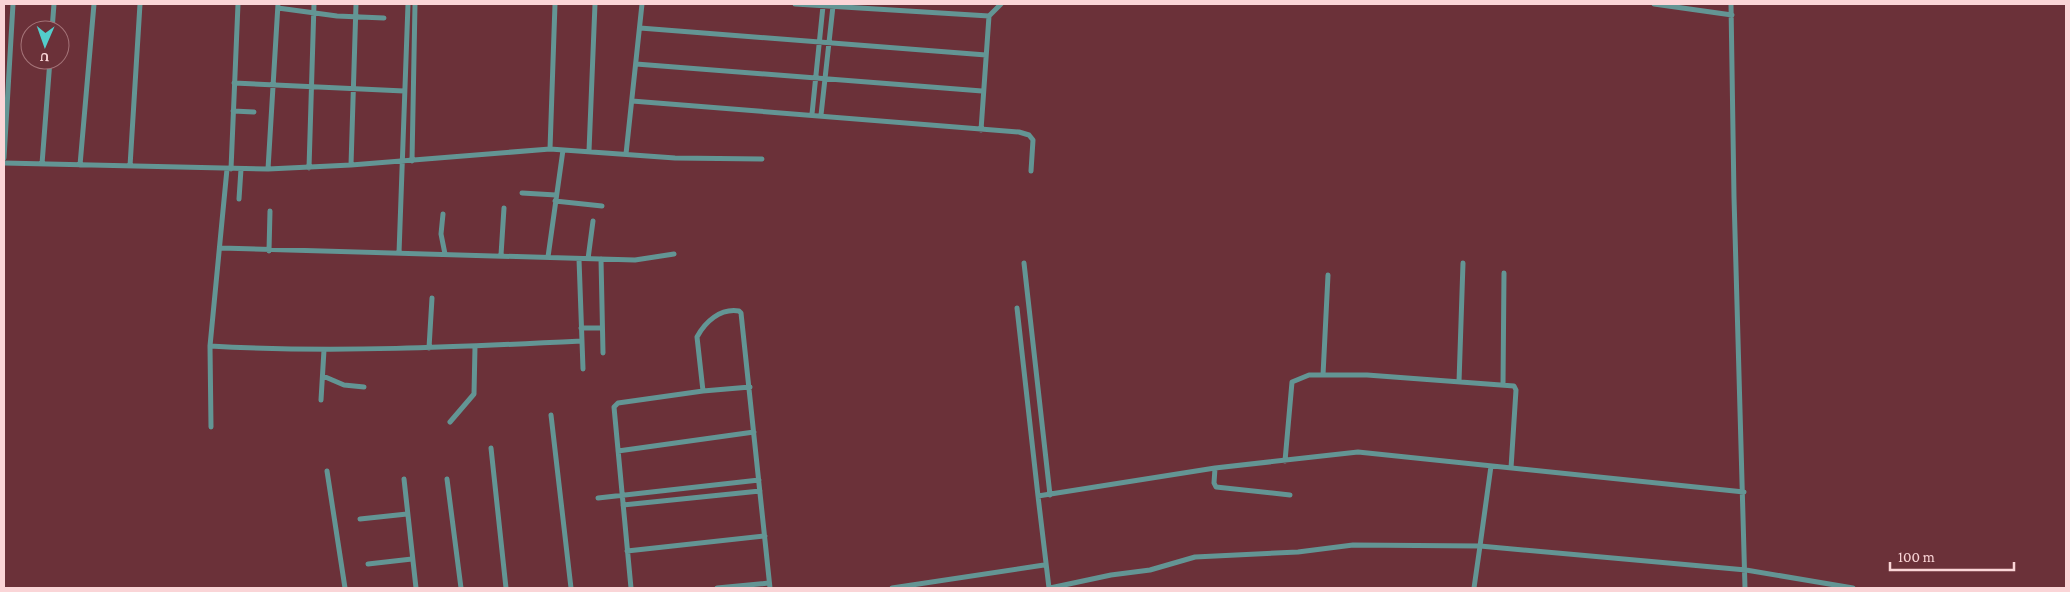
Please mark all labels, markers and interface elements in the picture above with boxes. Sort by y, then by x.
north arrow [20,20,70,70]
text: U [39,50,50,66]
scale bar [1890,540,2014,572]
text: 100 m [1898,549,1935,565]

